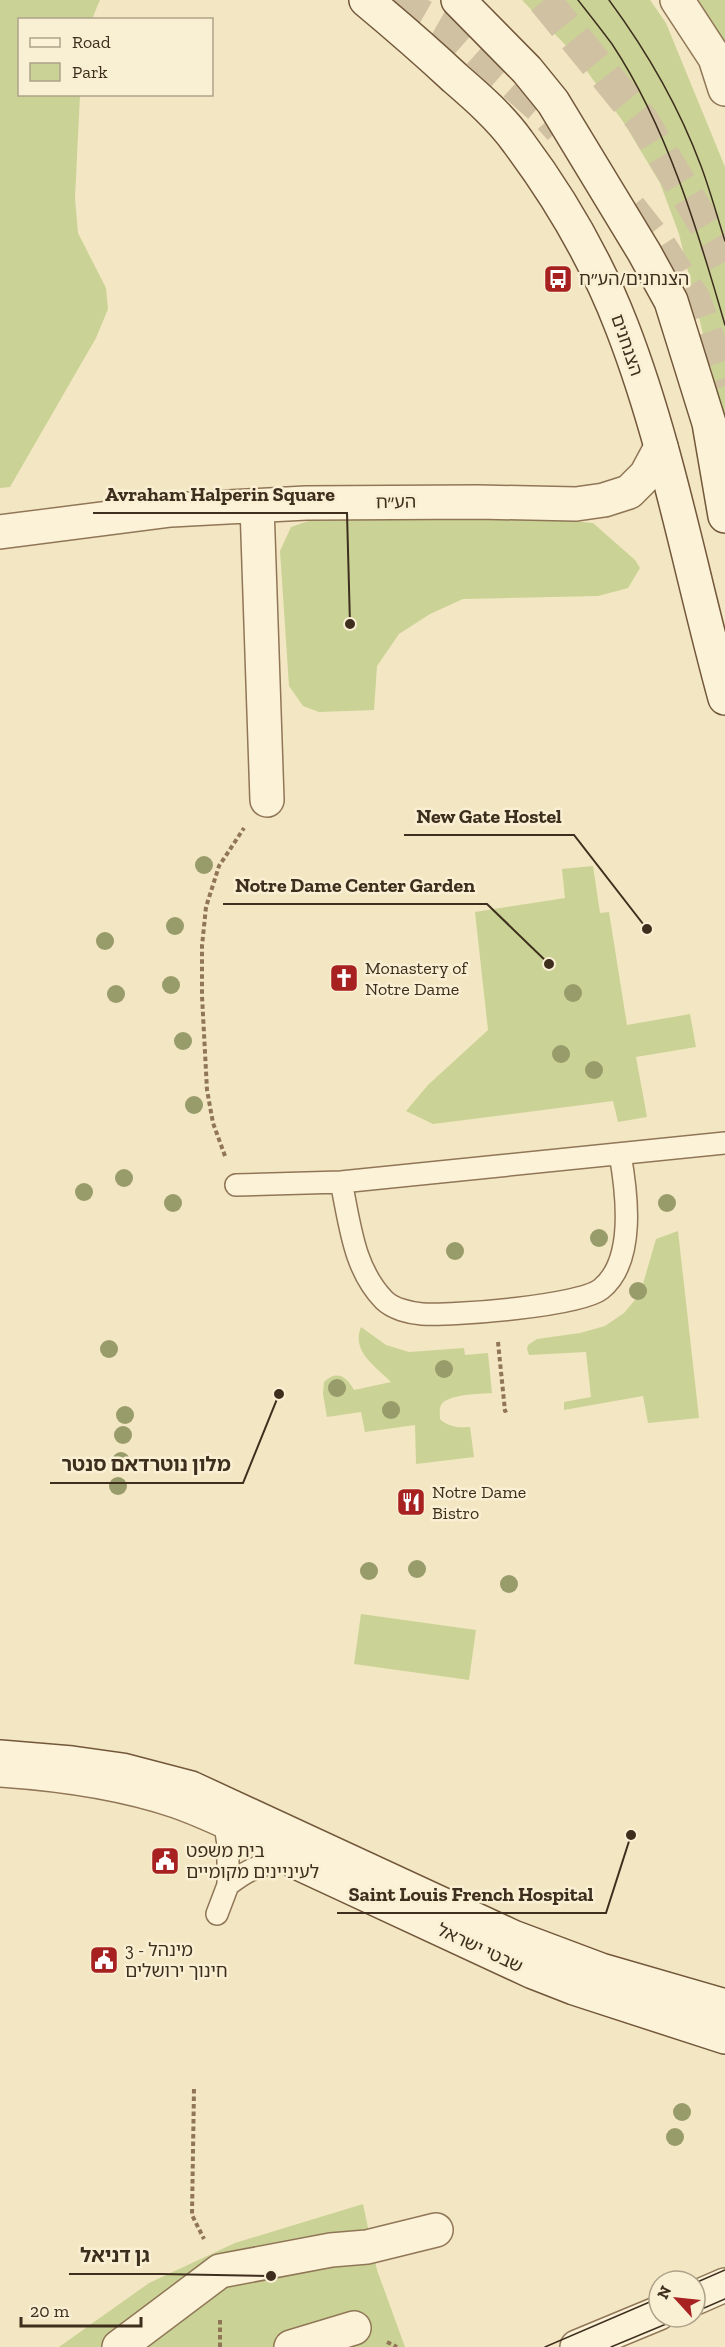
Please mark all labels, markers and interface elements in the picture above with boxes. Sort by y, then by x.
legend [18,18,213,96]
text: Road [72,31,111,53]
text: Park [72,61,108,83]
bus stop icon: הצנחנים/הע״ח [542,263,574,295]
place label: הצנחנים/הע״ח [579,268,689,290]
street label: הצנחנים [606,311,648,379]
callout: Avraham Halperin Square [93,475,347,513]
text: Avraham Halperin Square [105,482,335,506]
street label: הע״ח [376,491,416,513]
callout: New Gate Hostel [404,797,574,835]
text: New Gate Hostel [416,804,562,828]
callout: Notre Dame Center Garden [223,866,487,904]
text: Notre Dame Center Garden [235,873,475,897]
place label: Monastery of Notre Dame [365,957,468,1000]
church icon: Monastery of Notre Dame [328,962,360,994]
callout: מלון נוטרדאם סנטר [50,1445,243,1483]
text: מלון נוטרדאם סנטר [61,1452,231,1476]
place label: Notre Dame Bistro [432,1481,526,1524]
restaurant icon: Notre Dame Bistro [395,1486,427,1518]
place label: בית משפט לעיניינים מקומיים [186,1840,319,1883]
public building icon: בית משפט לעיניינים מקומיים [149,1845,181,1877]
callout: Saint Louis French Hospital [337,1875,606,1913]
text: Saint Louis French Hospital [348,1882,594,1906]
street label: שבטי ישראל [434,1919,526,1977]
place label: 3 - מינהל חינוך ירושלים [125,1939,228,1982]
public building icon: 3 - מינהל חינוך ירושלים [88,1944,120,1976]
callout: גן דניאל [69,2236,162,2274]
text: גן דניאל [80,2243,150,2267]
north arrow [647,2269,707,2329]
text: N [653,2283,675,2302]
scale bar [21,2290,141,2328]
text: 20 m [30,2300,70,2322]

